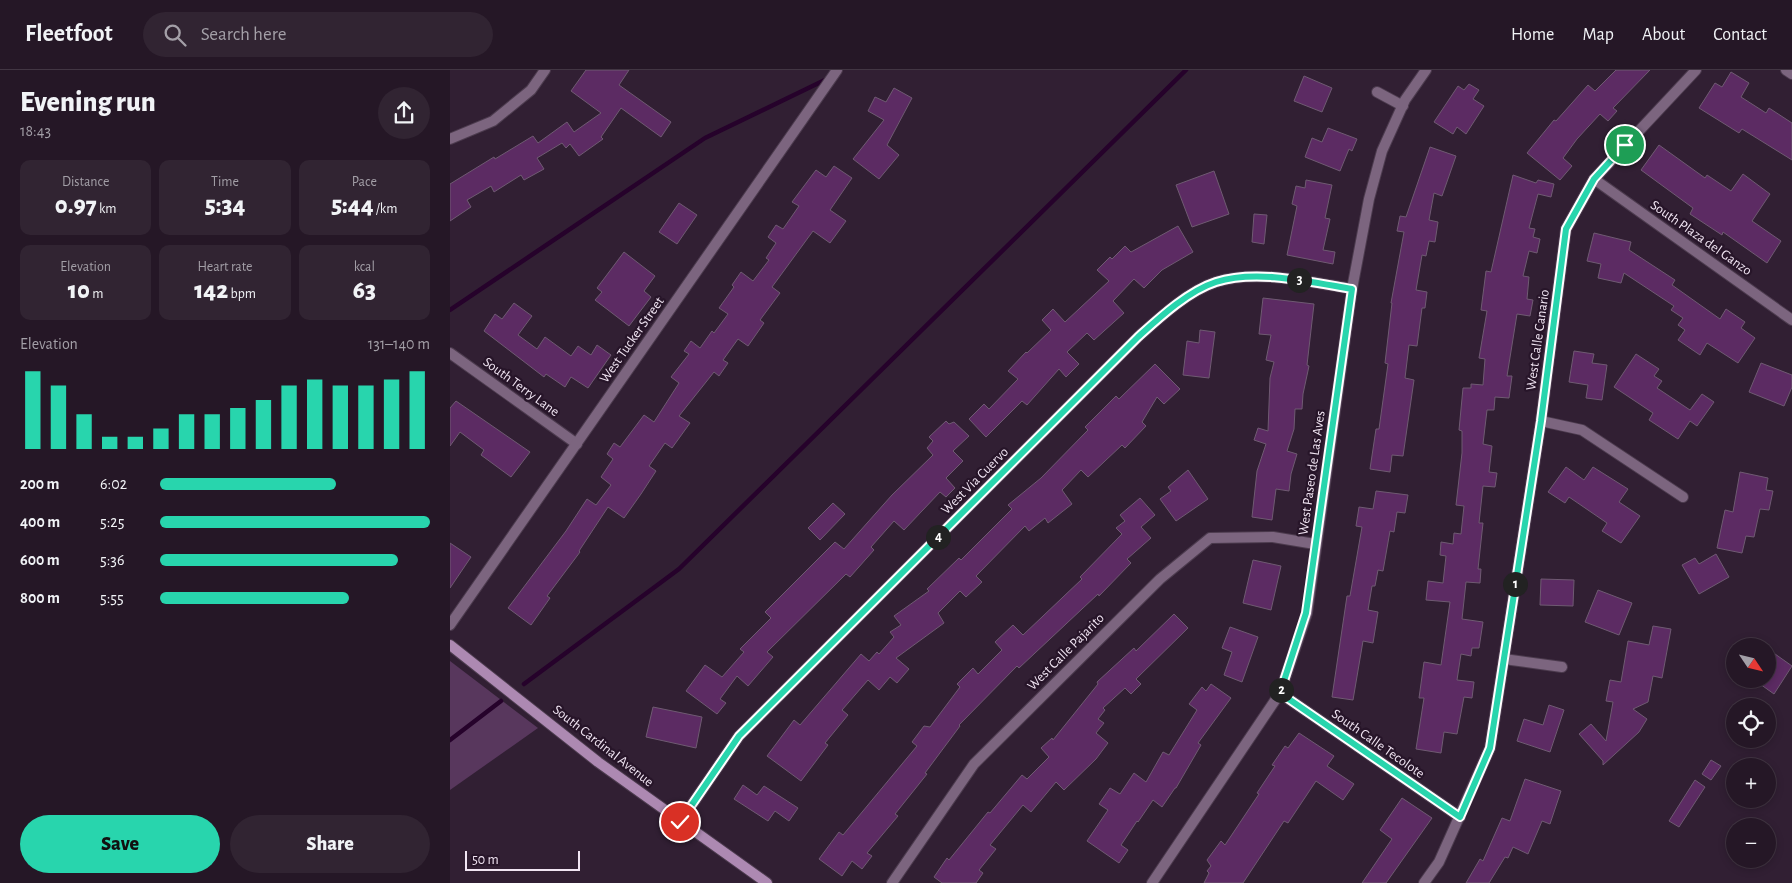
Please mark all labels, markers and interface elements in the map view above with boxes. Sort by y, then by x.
search box [143,12,493,57]
icon: search [161,21,189,49]
text: Fleetfoot [25,22,113,46]
text: Search here [201,25,287,44]
text: Home [1511,26,1554,44]
text: Map [1582,26,1614,44]
text: About [1642,26,1685,44]
text: Contact [1713,26,1767,44]
button: share [378,87,430,139]
text: Evening run [20,89,156,117]
text: 18:43 [20,123,51,139]
pin [1604,124,1646,166]
icon: arrive [1611,131,1639,159]
text: Distance [62,175,109,189]
text: Time [211,175,239,189]
text: Pace [352,175,377,189]
text: 0.97 [55,193,97,218]
text: 5:34 [205,193,245,218]
text: 5:44 [331,193,374,218]
street label: South Plaza del Ganzo [1648,198,1754,278]
text: km [97,202,117,216]
text: /km [374,202,397,216]
text: Elevation [60,260,111,274]
text: Heart rate [198,260,252,274]
text: kcal [354,260,375,274]
pin: 3 [1286,268,1312,292]
text: 3 [1296,273,1303,287]
text: 10 [68,278,90,303]
text: 142 [194,278,228,303]
text: 63 [353,278,376,303]
text: m [90,287,104,301]
text: bpm [228,287,256,301]
street label: West Calle Canario [1524,289,1552,391]
street label: West Tucker Street [597,294,667,385]
text: Elevation [20,336,78,352]
text: 131–140 m [368,336,430,352]
street label: South Terry Lane [480,355,562,419]
street label: West Paseo de Las Aves [1296,410,1328,536]
street label: West Via Cuervo [939,445,1011,517]
text: 200 m [20,476,60,492]
text: 6:02 [100,476,127,492]
text: 400 m [20,514,60,530]
text: 5:25 [100,514,124,530]
pin: 4 [926,524,950,550]
text: 4 [935,530,942,544]
text: 600 m [20,552,60,568]
text: 5:36 [100,552,124,568]
pin: 1 [1502,572,1528,596]
text: 1 [1513,577,1518,591]
text: 800 m [20,590,60,606]
text: 5:55 [100,590,124,606]
street label: West Calle Pajarito [1025,611,1107,693]
north arrow [1726,638,1776,688]
map controls [1726,638,1776,868]
pin: 2 [1268,678,1294,702]
text: 2 [1278,683,1285,697]
button: locate [1726,698,1776,748]
street label: South Cardinal Avenue [550,702,656,790]
street label: South Calle Tecolote [1329,707,1427,781]
button: + [1726,758,1776,808]
pin [659,801,701,843]
icon: check [666,808,694,836]
button: Save [20,815,220,873]
button: Share [230,815,430,873]
button: − [1726,818,1776,868]
scale bar [465,848,580,871]
text: 50 m [472,853,499,867]

